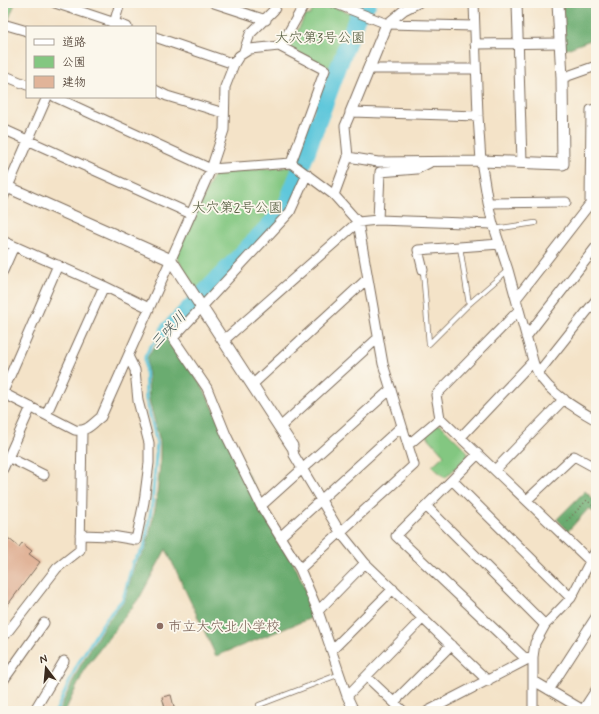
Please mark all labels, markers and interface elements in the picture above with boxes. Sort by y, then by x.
legend [26,26,156,98]
park label: 大穴第3号公園 [275,29,365,47]
text: 道路 [62,35,86,51]
text: 公園 [62,55,86,71]
text: 建物 [62,75,86,91]
park label: 大穴第2号公園 [192,199,282,217]
water label: 三咲川 [146,307,191,354]
place label: 市立大穴北小学校 [168,618,280,636]
marker: 市立大穴北小学校 [155,621,165,631]
north arrow [26,648,66,688]
text: N [38,652,49,667]

